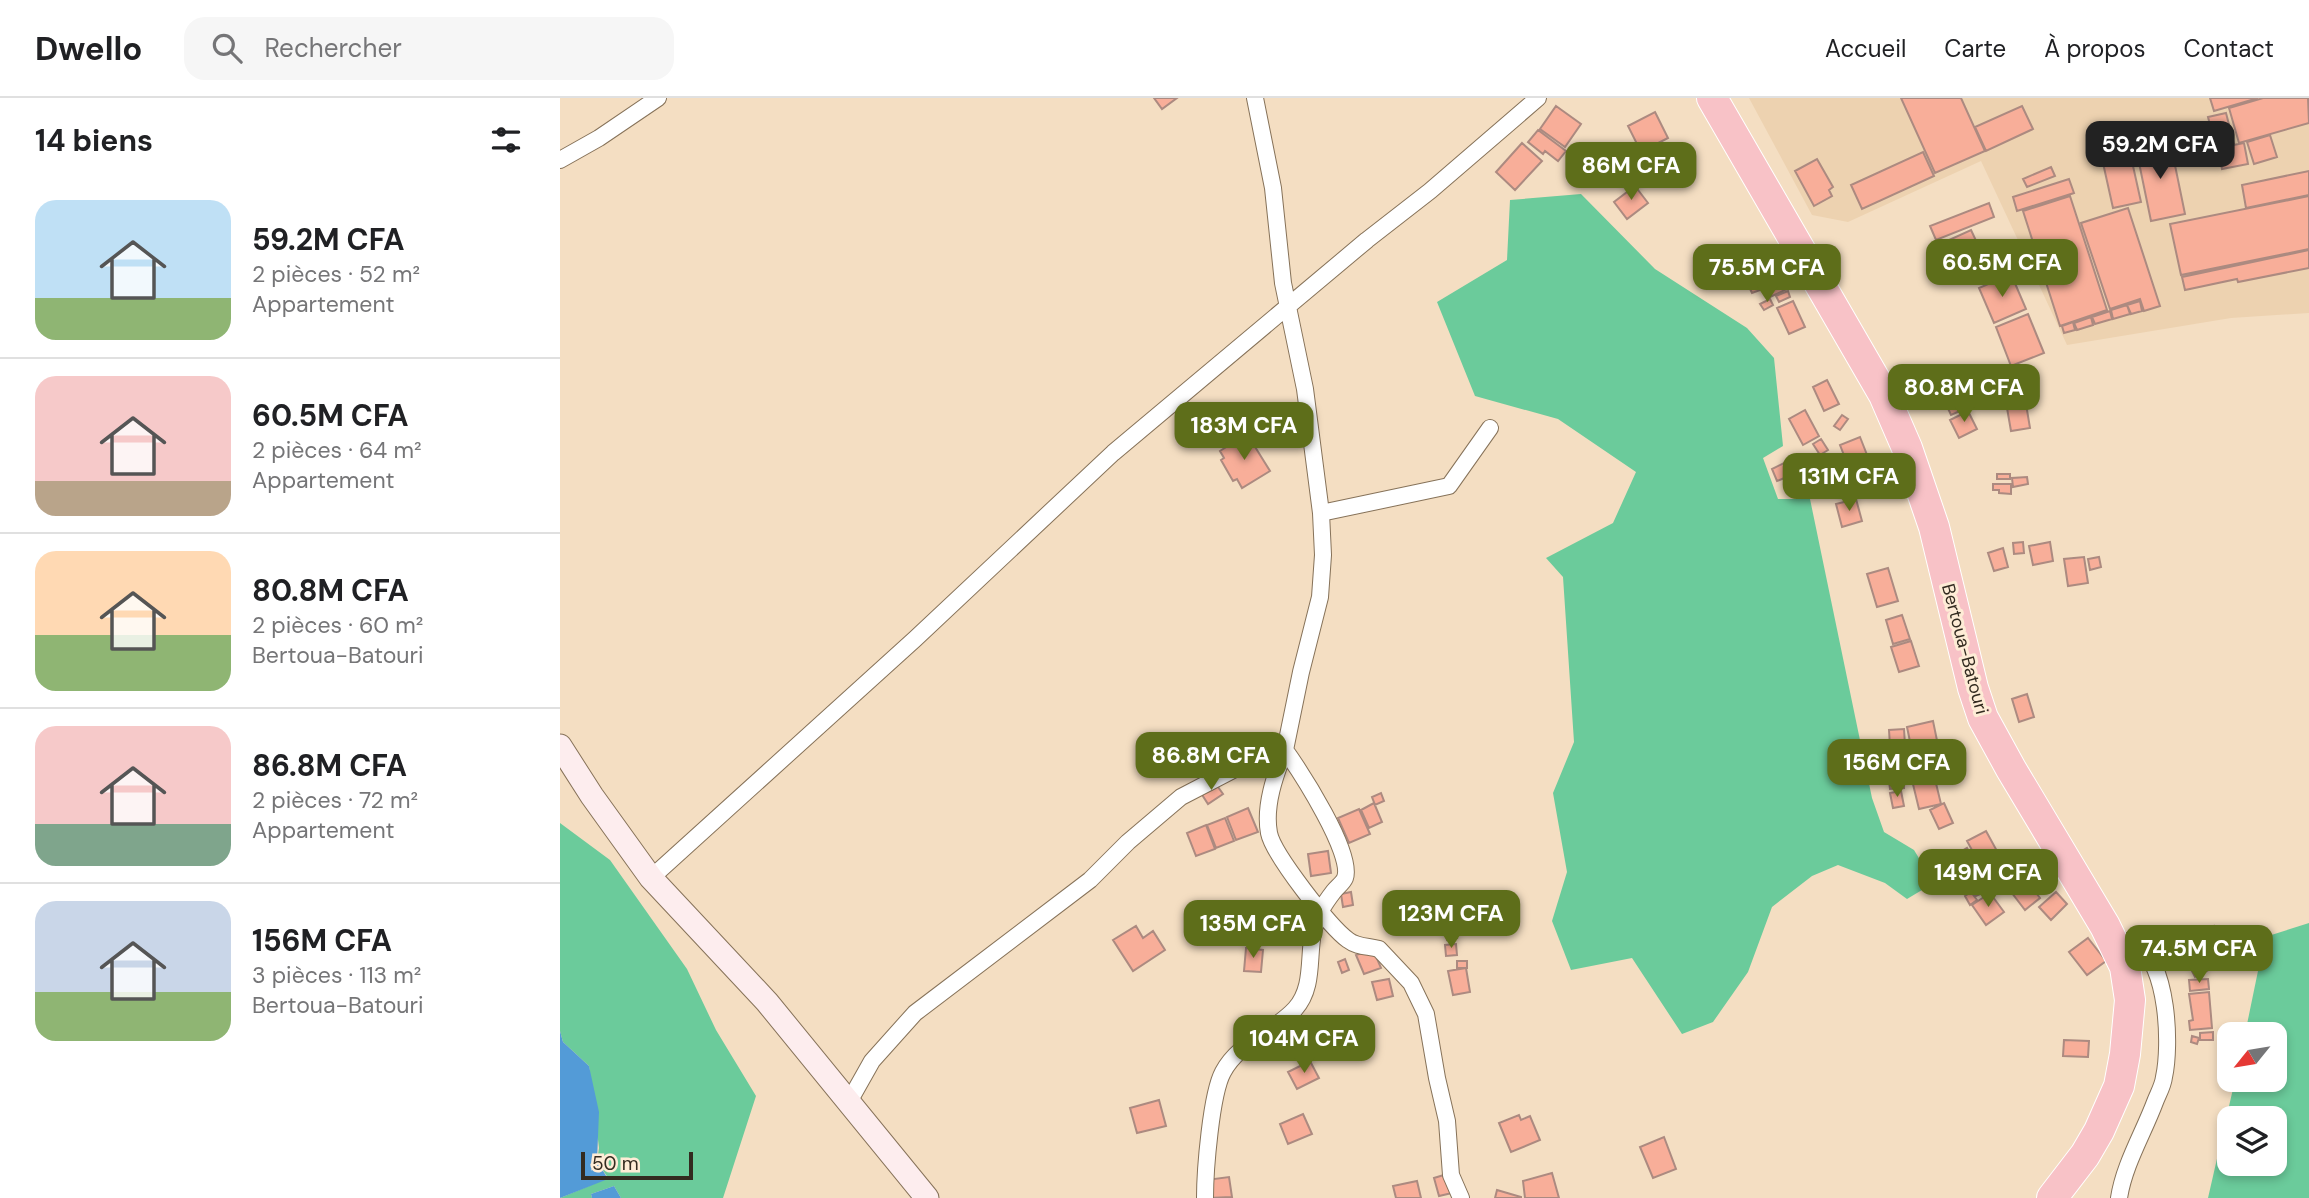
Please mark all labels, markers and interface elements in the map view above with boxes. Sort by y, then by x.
search box [184,17,674,80]
text: Dwello [35,27,142,70]
icon: search [208,29,246,67]
text: Rechercher [264,31,402,65]
text: Accueil [1825,33,1906,64]
text: Carte [1944,33,2006,64]
text: À propos [2044,33,2146,64]
text: Contact [2184,33,2274,64]
text: 14 biens [35,121,153,160]
icon: filters [487,121,525,159]
pin: 59.2M CFA [2080,122,2240,181]
text: 59.2M CFA [2102,129,2218,159]
pin: 86M CFA [1566,142,1696,202]
text: 86M CFA [1581,150,1681,180]
text: 59.2M CFA [252,220,404,259]
icon: home [91,228,175,312]
pin: 60.5M CFA [1922,240,2082,299]
pin: 75.5M CFA [1687,244,1847,304]
text: 60.5M CFA [1942,247,2062,277]
text: 75.5M CFA [1709,252,1825,282]
text: 2 pièces · 52 m² [252,259,420,289]
text: Appartement [252,289,395,319]
pin: 80.8M CFA [1884,364,2044,424]
text: 80.8M CFA [1904,372,2024,402]
text: 60.5M CFA [252,396,409,435]
pin: 183M CFA [1172,402,1316,462]
icon: home [91,404,175,488]
text: 183M CFA [1191,410,1297,440]
text: 2 pièces · 64 m² [252,435,422,465]
pin: 131M CFA [1777,454,1921,513]
text: 131M CFA [1799,461,1899,491]
text: Appartement [252,465,395,495]
text: 80.8M CFA [252,571,409,610]
icon: home [91,579,175,663]
street label: Bertoua-Batouri [1936,581,1994,717]
text: 2 pièces · 60 m² [252,610,423,640]
text: Bertoua-Batouri [252,640,424,670]
pin: 86.8M CFA [1131,732,1291,792]
text: 86.8M CFA [1152,740,1270,770]
pin: 156M CFA [1825,740,1969,799]
text: 86.8M CFA [252,746,407,785]
text: 156M CFA [1843,747,1951,777]
icon: home [91,754,175,838]
text: 2 pièces · 72 m² [252,785,418,815]
text: Appartement [252,815,395,845]
pin: 149M CFA [1916,850,2060,909]
text: 149M CFA [1934,857,2042,887]
pin: 123M CFA [1379,890,1523,950]
text: 123M CFA [1398,898,1504,928]
pin: 135M CFA [1181,900,1325,960]
text: 135M CFA [1200,908,1306,938]
text: 156M CFA [252,921,392,960]
pin: 74.5M CFA [2119,926,2279,985]
icon: home [91,929,175,1013]
text: 74.5M CFA [2141,933,2257,963]
text: 3 pièces · 113 m² [252,960,421,990]
text: Bertoua-Batouri [252,990,424,1020]
pin: 104M CFA [1232,1016,1376,1075]
north arrow [2217,1022,2287,1092]
map controls [2217,1022,2287,1176]
text: 104M CFA [1249,1023,1359,1053]
button: layers [2217,1106,2287,1176]
scale bar [581,1149,693,1181]
text: 50 m [592,1151,639,1176]

